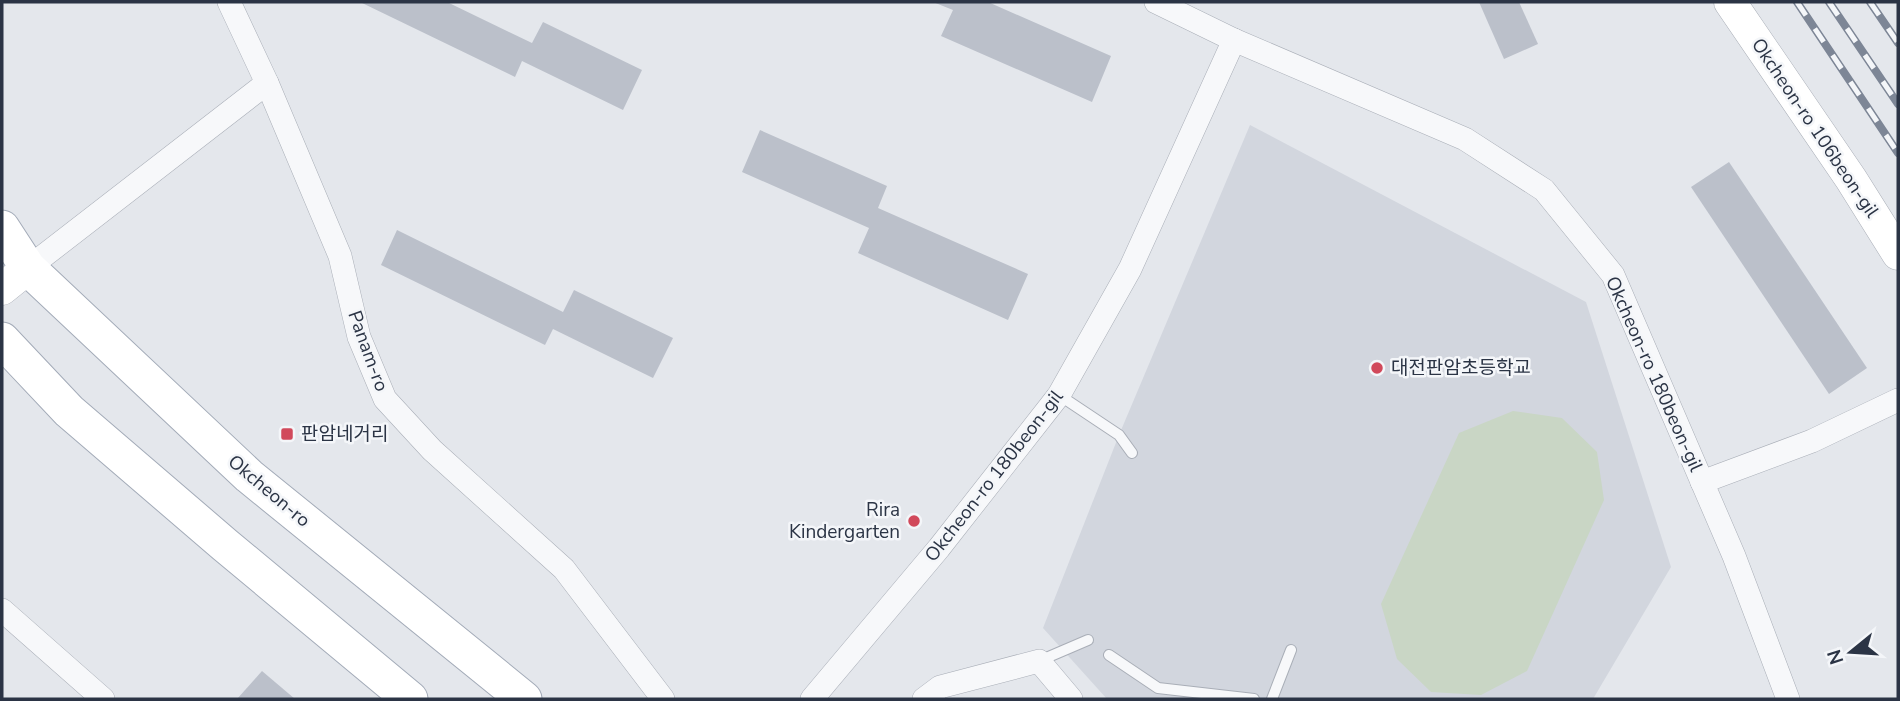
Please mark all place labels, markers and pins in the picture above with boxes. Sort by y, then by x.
place label: 대전판암초등학교 [1391,355,1531,381]
marker: 대전판암초등학교 [1369,360,1385,376]
place label: 판암네거리 [301,421,388,447]
marker: 판암네거리 [279,426,295,442]
place label: Rira Kindergarten [789,497,900,545]
marker: Rira Kindergarten [906,513,922,529]

